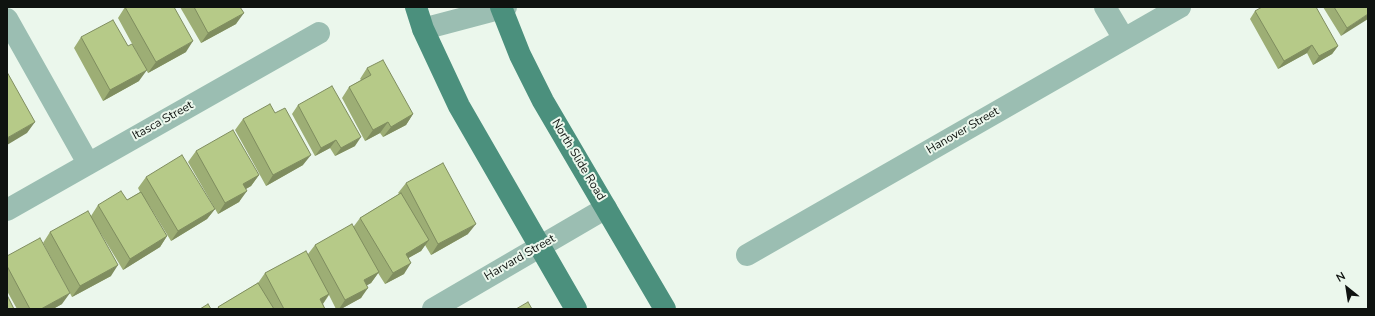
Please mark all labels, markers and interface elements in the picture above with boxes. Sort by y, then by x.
street label: Itasca Street [130,98,196,144]
street label: Hanover Street [924,104,1002,158]
street label: North Slide Road [548,117,608,203]
street label: Harvard Street [482,232,558,284]
north arrow [1327,268,1367,308]
text: N [1333,269,1348,286]

